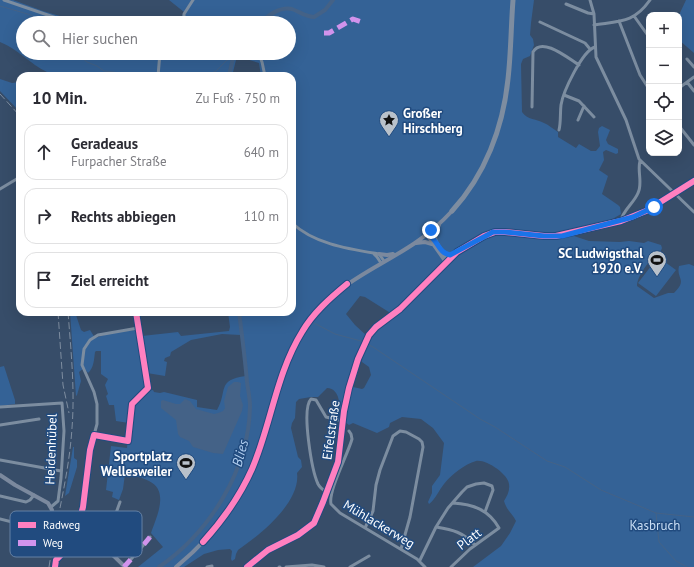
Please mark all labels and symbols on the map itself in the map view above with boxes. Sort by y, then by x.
place label: Großer Hirschberg [403,105,463,137]
place icon: Großer Hirschberg [378,109,400,137]
route start [645,198,663,216]
route end [422,221,440,239]
place label: SC Ludwigsthal 1920 e.V. [558,245,643,277]
sports icon: SC Ludwigsthal 1920 e.V. [646,249,668,277]
street label: Eifelstraße [318,399,344,461]
street label: Heidenhübel [41,413,61,485]
water label: Blies [228,437,252,468]
place label: Sportplatz Wellesweiler [101,448,172,480]
sports icon: Sportplatz Wellesweiler [175,452,197,480]
street label: Mühlackerweg [340,496,418,552]
legend [10,511,142,557]
park label: Kasbruch [630,517,680,534]
text: Radweg [43,518,80,532]
street label: Platt [453,524,485,554]
text: Weg [43,536,63,550]

